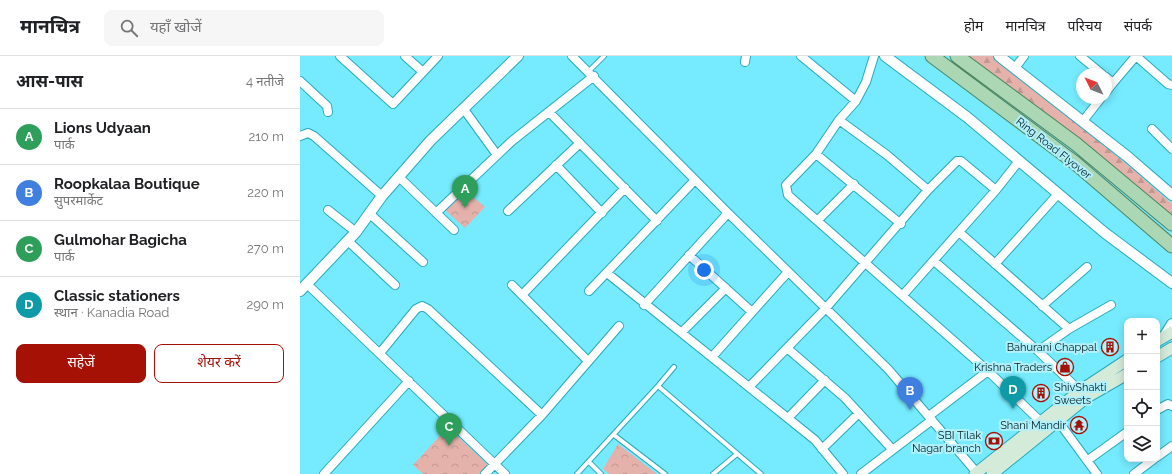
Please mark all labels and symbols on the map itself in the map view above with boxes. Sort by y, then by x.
north arrow [1076,68,1112,104]
street label: Ring Road Flyover [1013,115,1094,182]
pin: A [452,175,478,208]
your location [694,260,714,280]
building icon: Bahurani Chappal [1100,337,1120,357]
place label: Bahurani Chappal [1007,341,1097,354]
shop icon: Krishna Traders [1055,357,1075,377]
place label: Krishna Traders [974,361,1052,374]
pin: D [1000,376,1026,409]
pin: B [897,377,923,410]
place label: ShivShakti Sweets [1054,381,1106,407]
building icon: ShivShakti Sweets [1031,383,1051,403]
pin: C [436,413,462,446]
temple icon: Shani Mandir [1069,415,1089,435]
place label: Shani Mandir [1000,419,1066,432]
place label: SBI Tilak Nagar branch [912,429,981,455]
bank icon: SBI Tilak Nagar branch [984,431,1004,451]

